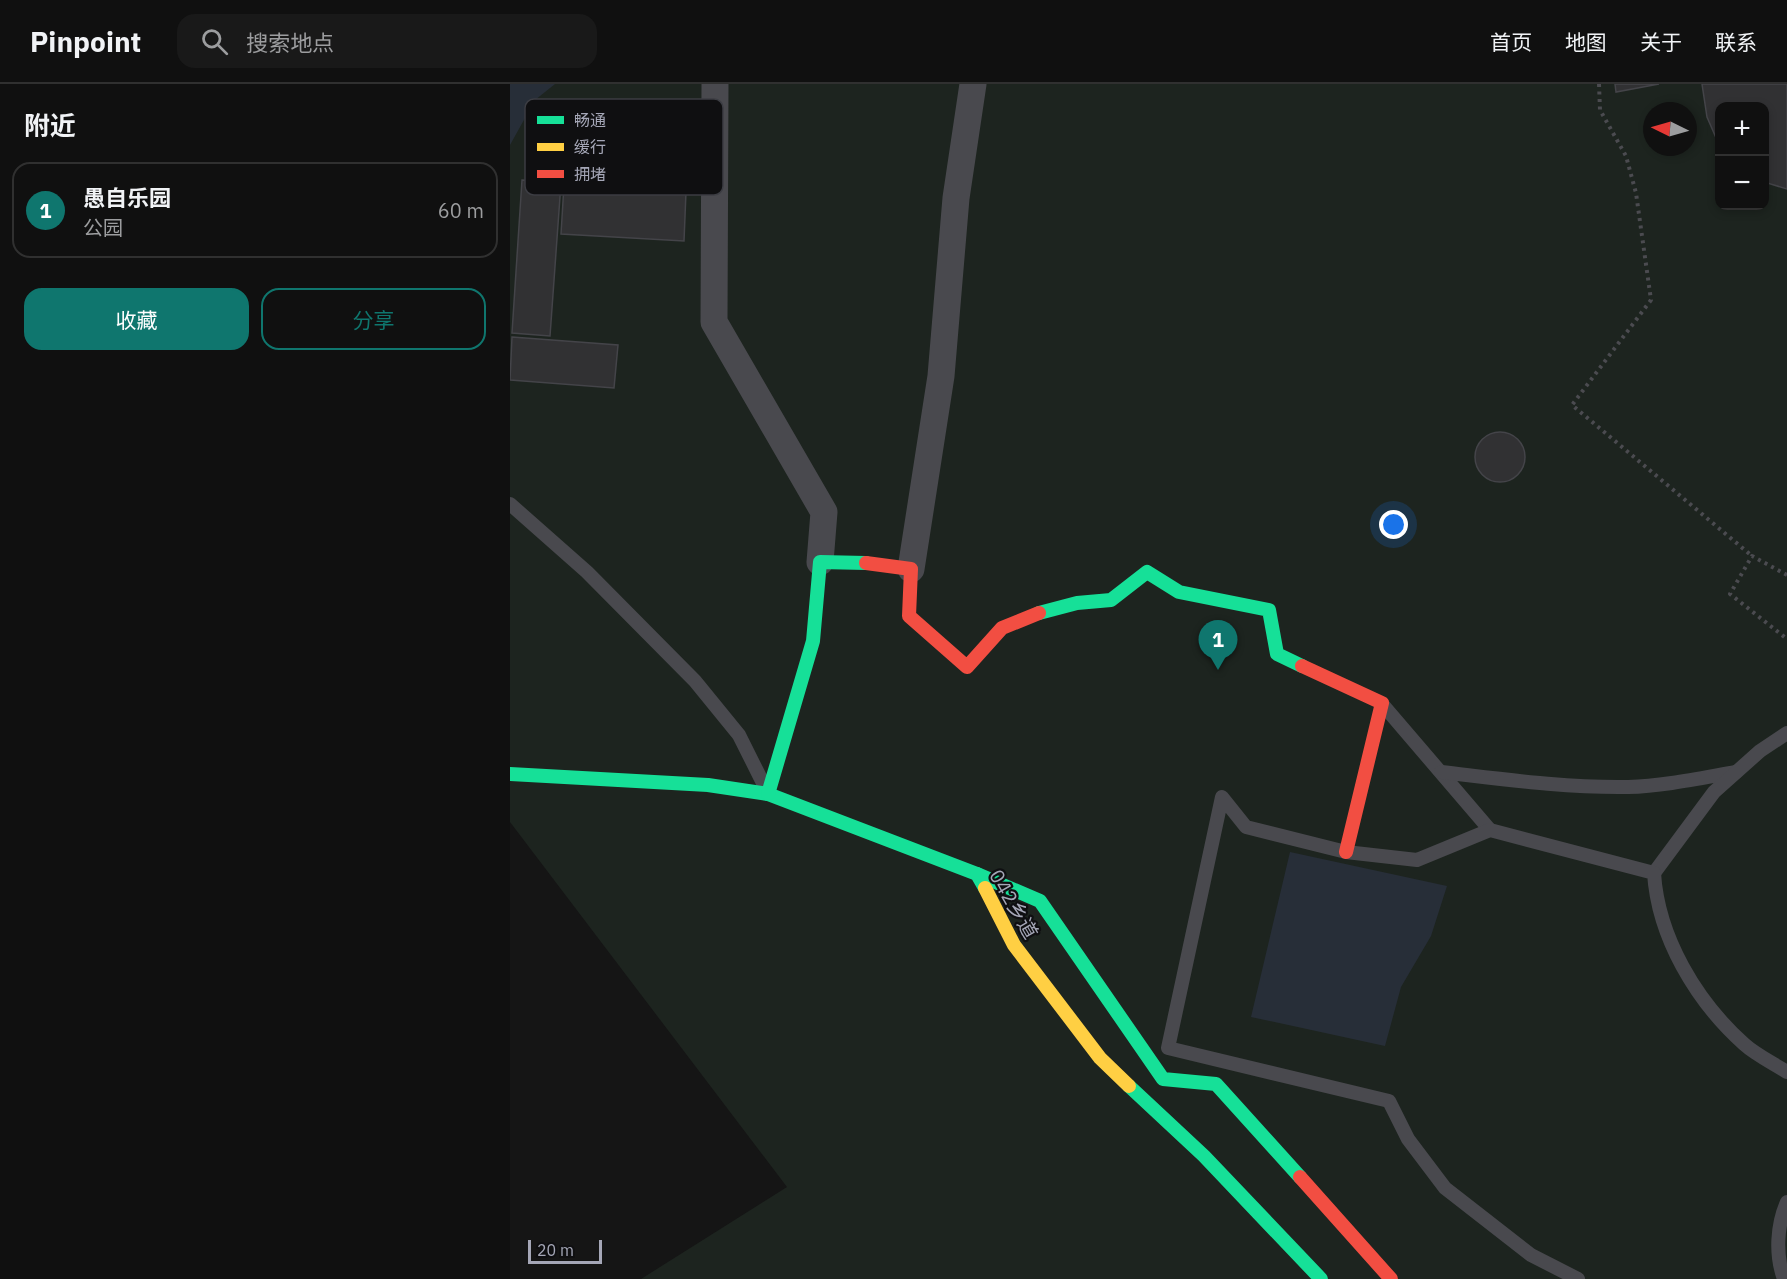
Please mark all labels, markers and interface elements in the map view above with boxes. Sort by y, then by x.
search box [177,14,597,68]
text: Pinpoint [30,23,141,60]
icon: search [198,25,231,58]
text: 搜索地点 [246,28,334,57]
text: 首页 [1490,28,1532,56]
text: 地图 [1565,28,1607,56]
text: 关于 [1640,28,1682,56]
text: 联系 [1715,28,1757,56]
legend [525,99,723,195]
north arrow [1643,102,1697,156]
map controls [1715,102,1769,210]
button: + [1715,102,1769,156]
text: 附近 [24,108,76,142]
text: 畅通 [574,110,606,130]
text: 缓行 [574,137,606,157]
button: − [1715,156,1769,210]
text: 拥堵 [574,164,606,184]
text: 愚自乐园 [83,183,171,212]
text: 1 [40,197,52,224]
text: 60 m [438,197,484,224]
text: 公园 [83,214,123,241]
button: 收藏 [24,288,249,350]
button: 分享 [261,288,486,350]
your location [1379,510,1408,539]
pin: 1 [1198,620,1238,670]
street label: 042乡道 [983,864,1045,944]
scale bar [528,1237,602,1264]
text: 20 m [537,1240,574,1260]

